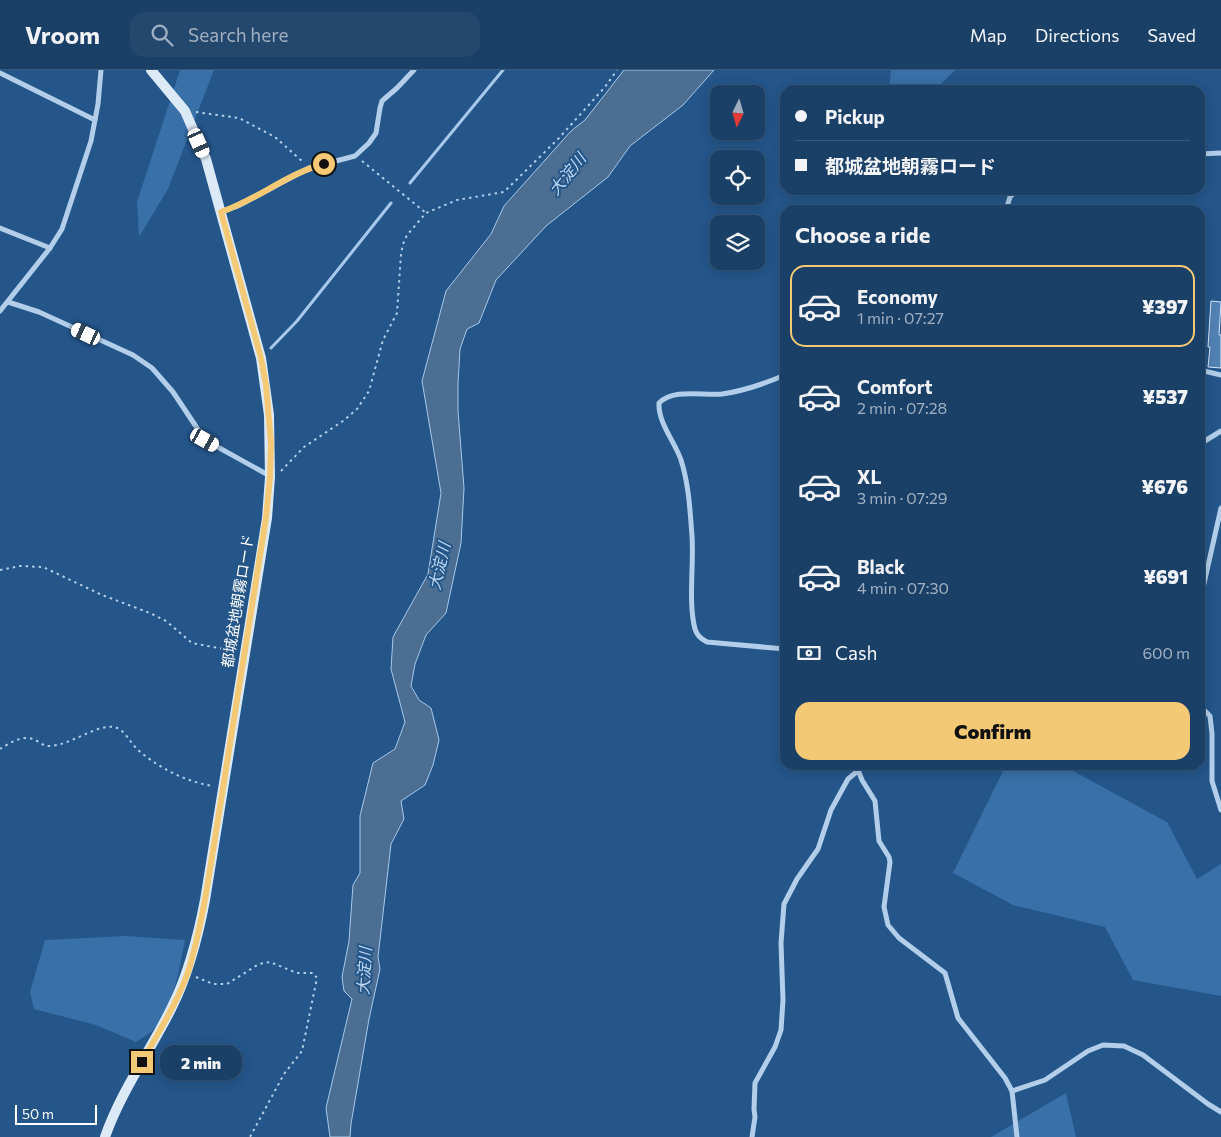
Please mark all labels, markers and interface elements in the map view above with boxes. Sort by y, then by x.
search box [130,12,480,57]
text: Vroom [25,20,100,49]
icon: search [148,21,176,49]
text: Search here [188,23,289,46]
text: Map [970,24,1007,46]
text: Directions [1035,24,1119,46]
text: Saved [1147,24,1196,46]
north arrow [710,85,765,140]
map controls [710,85,765,270]
text: Pickup [825,105,885,128]
car [186,126,211,160]
water label: 大淀川 [544,148,590,198]
button: locate [710,150,765,205]
route start [313,153,335,175]
text: 都城盆地朝霧ロード [825,154,996,177]
button: layers [710,215,765,270]
text: Choose a ride [795,221,930,248]
icon: car [797,284,842,329]
text: Economy [857,285,938,308]
text: ¥397 [1142,295,1188,318]
text: 1 min · 07:27 [857,308,944,327]
car [69,321,102,347]
icon: car [797,374,842,419]
text: Comfort [857,375,933,398]
text: ¥537 [1143,385,1188,408]
text: 2 min · 07:28 [857,398,947,417]
car [188,426,221,454]
icon: car [797,464,842,509]
text: XL [857,465,882,488]
text: ¥676 [1142,475,1188,498]
text: 3 min · 07:29 [857,488,947,507]
street label: 都城盆地朝霧ロード [218,533,256,669]
water label: 大淀川 [424,538,454,591]
icon: car [797,554,842,599]
text: Black [857,555,905,578]
text: ¥691 [1143,565,1188,588]
text: 4 min · 07:30 [857,578,949,597]
icon: cash [795,639,823,667]
text: Cash [835,641,877,664]
text: 600 m [1142,643,1190,662]
button: Confirm [795,702,1190,760]
water label: 大淀川 [353,945,374,995]
callout: 2 min [160,1044,242,1080]
route end [131,1051,153,1073]
text: 2 min [181,1053,221,1072]
scale bar [15,1102,98,1125]
text: 50 m [22,1105,54,1122]

